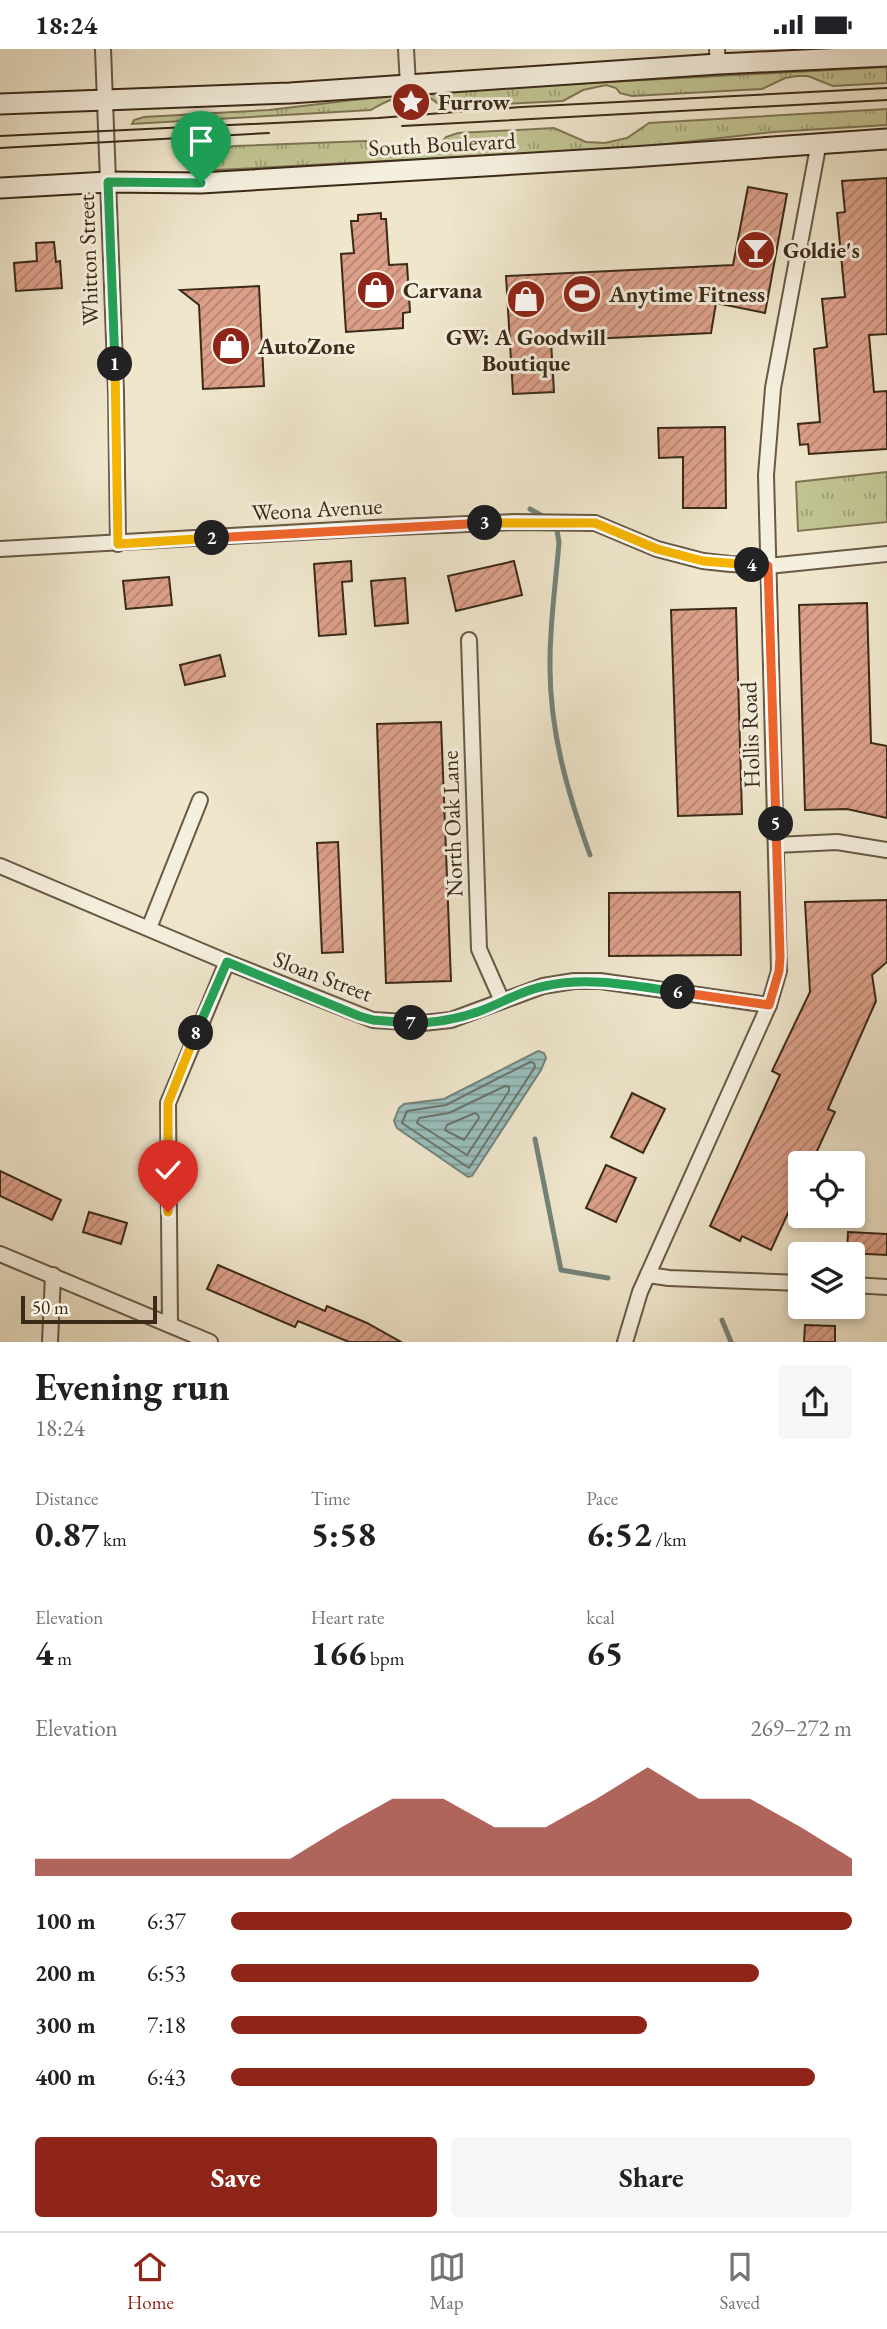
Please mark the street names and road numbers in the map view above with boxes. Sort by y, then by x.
street label: South Boulevard [368,125,517,163]
street label: Whitton Street [71,193,105,326]
street label: Weona Avenue [251,491,383,527]
street label: Hollis Road [733,681,767,789]
street label: North Oak Lane [434,750,470,898]
street label: Sloan Street [269,943,377,1009]

